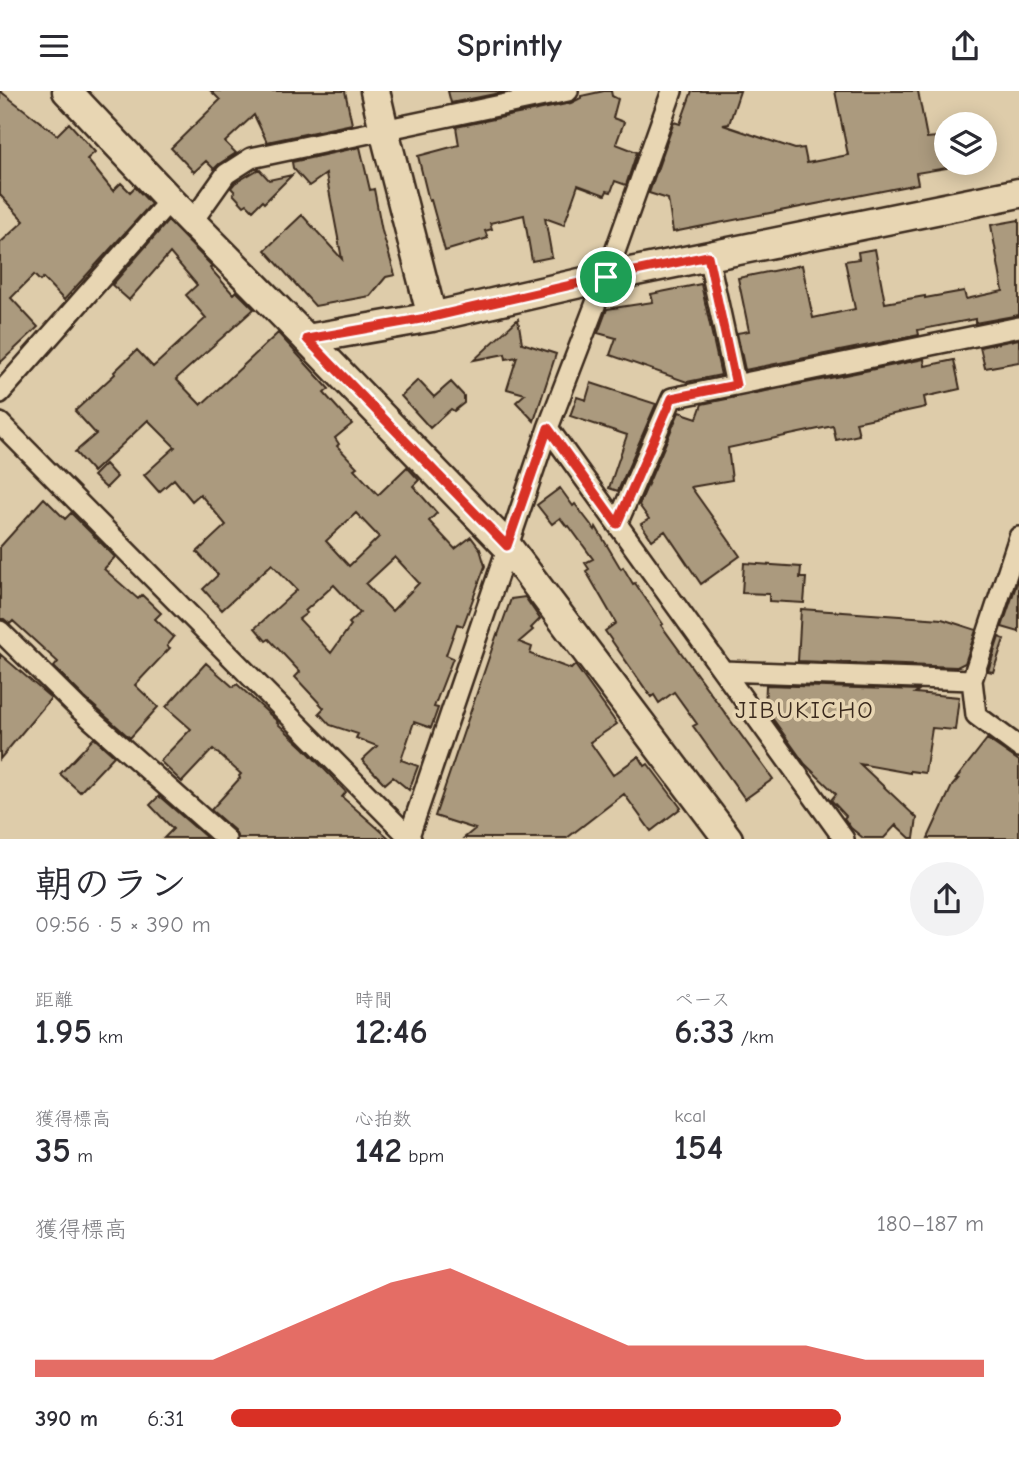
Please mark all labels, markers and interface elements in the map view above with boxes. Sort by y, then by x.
icon: menu [35,27,73,65]
text: Sprintly [457,27,562,64]
icon: share [946,27,984,65]
map controls [934,112,997,175]
button: layers [934,112,997,175]
pin [576,247,636,307]
icon: arrive [587,258,625,296]
district label: JIBUKICHO [735,696,875,724]
button: share [910,862,984,936]
text: 朝のラン [35,863,187,907]
text: 09:56 · 5 × 390 m [35,911,211,938]
text: 距離 [35,989,73,1011]
text: 時間 [355,989,393,1011]
text: ペース [674,989,730,1011]
text: 1.95 [35,1011,92,1052]
text: 12:46 [355,1011,428,1052]
text: 6:33 [674,1011,734,1052]
text: km [92,1026,123,1048]
text: /km [734,1026,774,1048]
text: kcal [674,1105,706,1127]
text: 獲得標高 [35,1108,111,1130]
text: 心拍数 [355,1108,412,1130]
text: 154 [674,1127,723,1168]
text: 35 [35,1130,71,1171]
text: 142 [355,1130,402,1171]
text: m [71,1145,93,1167]
text: bpm [402,1145,444,1167]
text: 180–187 m [877,1210,984,1237]
text: 獲得標高 [35,1216,127,1243]
text: 390 m [35,1405,98,1432]
text: 6:31 [147,1405,184,1432]

